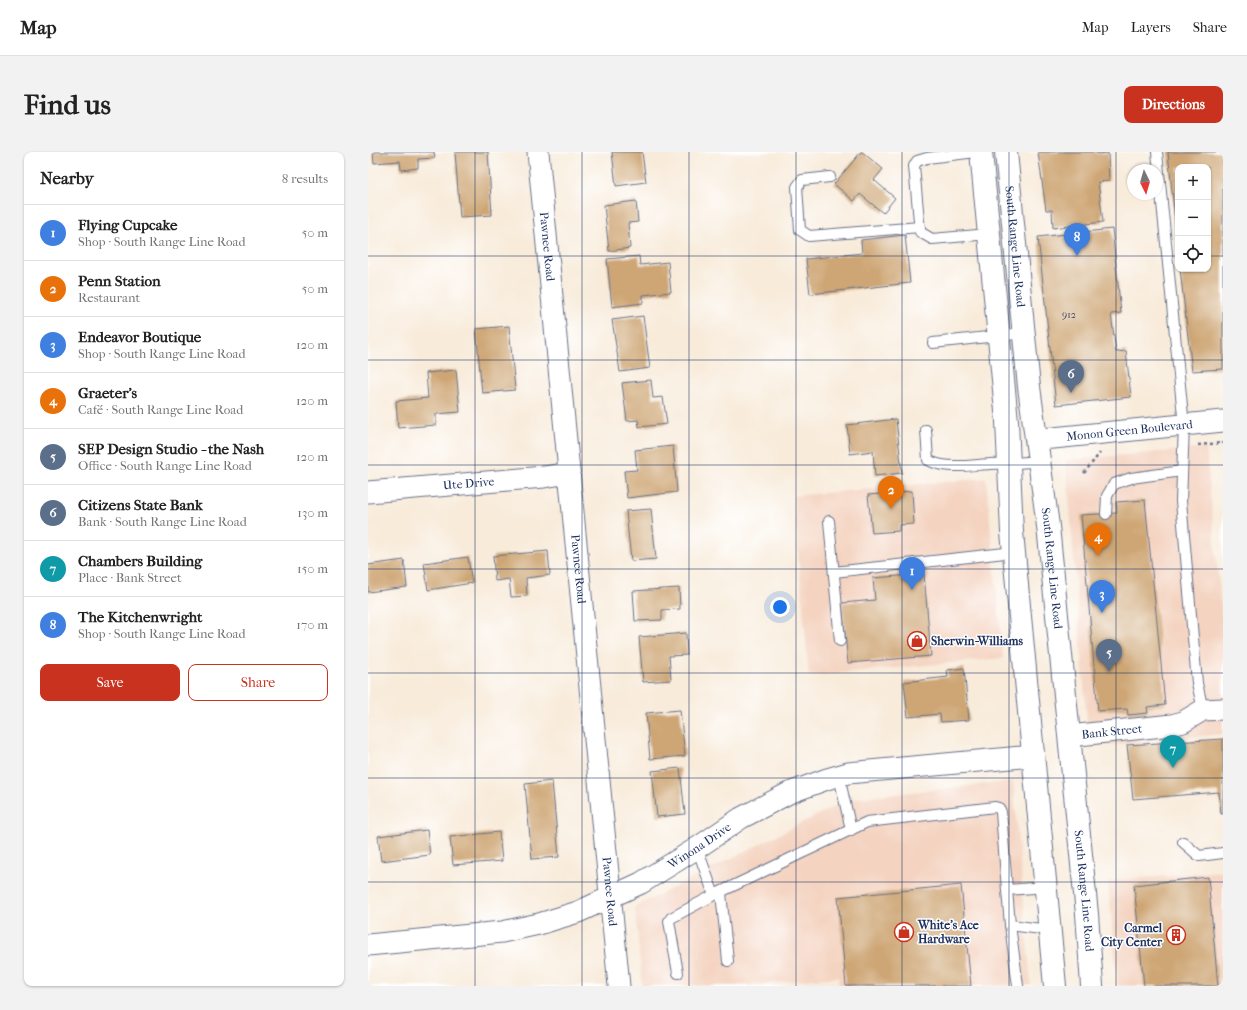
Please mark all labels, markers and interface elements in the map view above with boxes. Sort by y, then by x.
text: Map [20,17,56,39]
text: Map [1082,19,1109,36]
text: Layers [1131,19,1171,36]
text: Share [1193,19,1227,36]
button: Directions [1124,86,1223,123]
text: Find us [24,88,111,121]
north arrow [1127,164,1163,200]
map controls [1175,164,1211,272]
button: + [1175,164,1211,200]
text: Nearby [40,168,94,188]
text: 8 results [282,171,328,186]
street label: South Range Line Road [1002,185,1028,308]
button: − [1175,200,1211,236]
street label: Pawnee Road [537,211,558,282]
text: Flying Cupcake [78,216,178,234]
pin: 8 [1064,223,1090,256]
text: 1 [51,225,55,240]
text: 50 m [302,225,328,240]
text: Shop · South Range Line Road [78,234,246,249]
button: locate [1175,236,1211,272]
text: Penn Station [78,272,161,290]
text: 2 [50,281,56,296]
text: 50 m [302,281,328,296]
text: Restaurant [78,290,140,305]
house number: 912 [1062,309,1076,321]
text: Endeavor Boutique [78,328,201,346]
text: 3 [50,337,56,352]
text: 120 m [296,337,328,352]
text: Shop · South Range Line Road [78,346,246,361]
pin: 6 [1058,360,1084,393]
text: Graeter's [78,384,137,402]
text: 4 [49,393,57,408]
text: 120 m [296,393,328,408]
text: Café · South Range Line Road [78,402,243,417]
street label: Monon Green Boulevard [1066,417,1194,444]
text: SEP Design Studio - the Nash [78,440,264,458]
text: 5 [50,449,56,464]
text: 120 m [296,449,328,464]
text: Office · South Range Line Road [78,458,252,473]
street label: Ute Drive [442,474,495,493]
pin: 2 [878,476,904,509]
text: Citizens State Bank [78,496,203,514]
text: 6 [49,505,57,520]
text: 130 m [297,505,328,520]
street label: South Range Line Road [1039,507,1065,630]
text: Bank · South Range Line Road [78,514,247,529]
pin: 4 [1085,523,1111,556]
street label: Pawnee Road [568,534,589,605]
text: Chambers Building [78,552,202,570]
pin: 1 [899,557,925,590]
text: 7 [50,561,56,576]
text: 150 m [297,561,328,576]
text: Place · Bank Street [78,570,182,585]
pin: 3 [1089,580,1115,613]
your location [770,597,790,617]
text: The Kitchenwright [78,608,202,626]
text: 8 [50,617,56,632]
text: 170 m [296,617,328,632]
text: Shop · South Range Line Road [78,626,246,641]
shop icon: Sherwin-Williams [906,630,928,652]
place label: Sherwin-Williams [931,634,1024,648]
pin: 5 [1096,639,1122,672]
button: Save [40,664,180,701]
button: Share [188,664,328,701]
street label: Bank Street [1081,721,1143,742]
pin: 7 [1160,735,1186,768]
street label: Winona Drive [664,820,734,872]
street label: South Range Line Road [1072,829,1097,952]
street label: Pawnee Road [599,856,620,927]
place label: White's Ace Hardware [917,918,979,946]
shop icon: White's Ace Hardware [893,921,915,943]
place label: Carmel City Center [1101,921,1163,950]
building icon: Carmel City Center [1165,924,1187,946]

